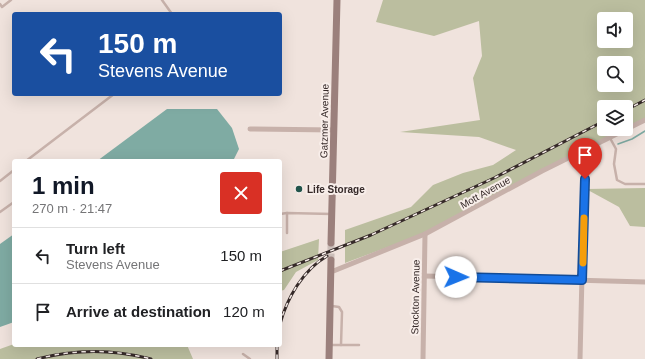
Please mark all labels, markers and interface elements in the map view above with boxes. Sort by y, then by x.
map controls [597,12,633,136]
button: sound [597,12,633,48]
icon: left [32,28,84,80]
text: 150 m [98,28,177,59]
button: search [597,56,633,92]
text: Stevens Avenue [98,61,228,81]
street label: Gatzmer Avenue [318,83,331,158]
button: layers [597,100,633,136]
pin [568,138,602,179]
icon: arrive [574,144,596,166]
text: 1 min [32,172,95,199]
button: close [220,172,262,214]
street label: Mott Avenue [458,174,513,211]
marker: Life Storage [294,184,304,194]
place label: Life Storage [307,184,365,195]
text: 270 m · 21:47 [32,201,112,216]
text: Turn left [66,240,125,257]
icon: left [32,245,54,267]
text: 150 m [220,247,262,264]
position arrow [435,256,477,298]
text: Stevens Avenue [66,257,160,272]
street label: Stockton Avenue [409,259,422,335]
icon: arrive [32,301,54,323]
text: Arrive at destination [66,303,211,320]
text: 120 m [223,303,265,320]

